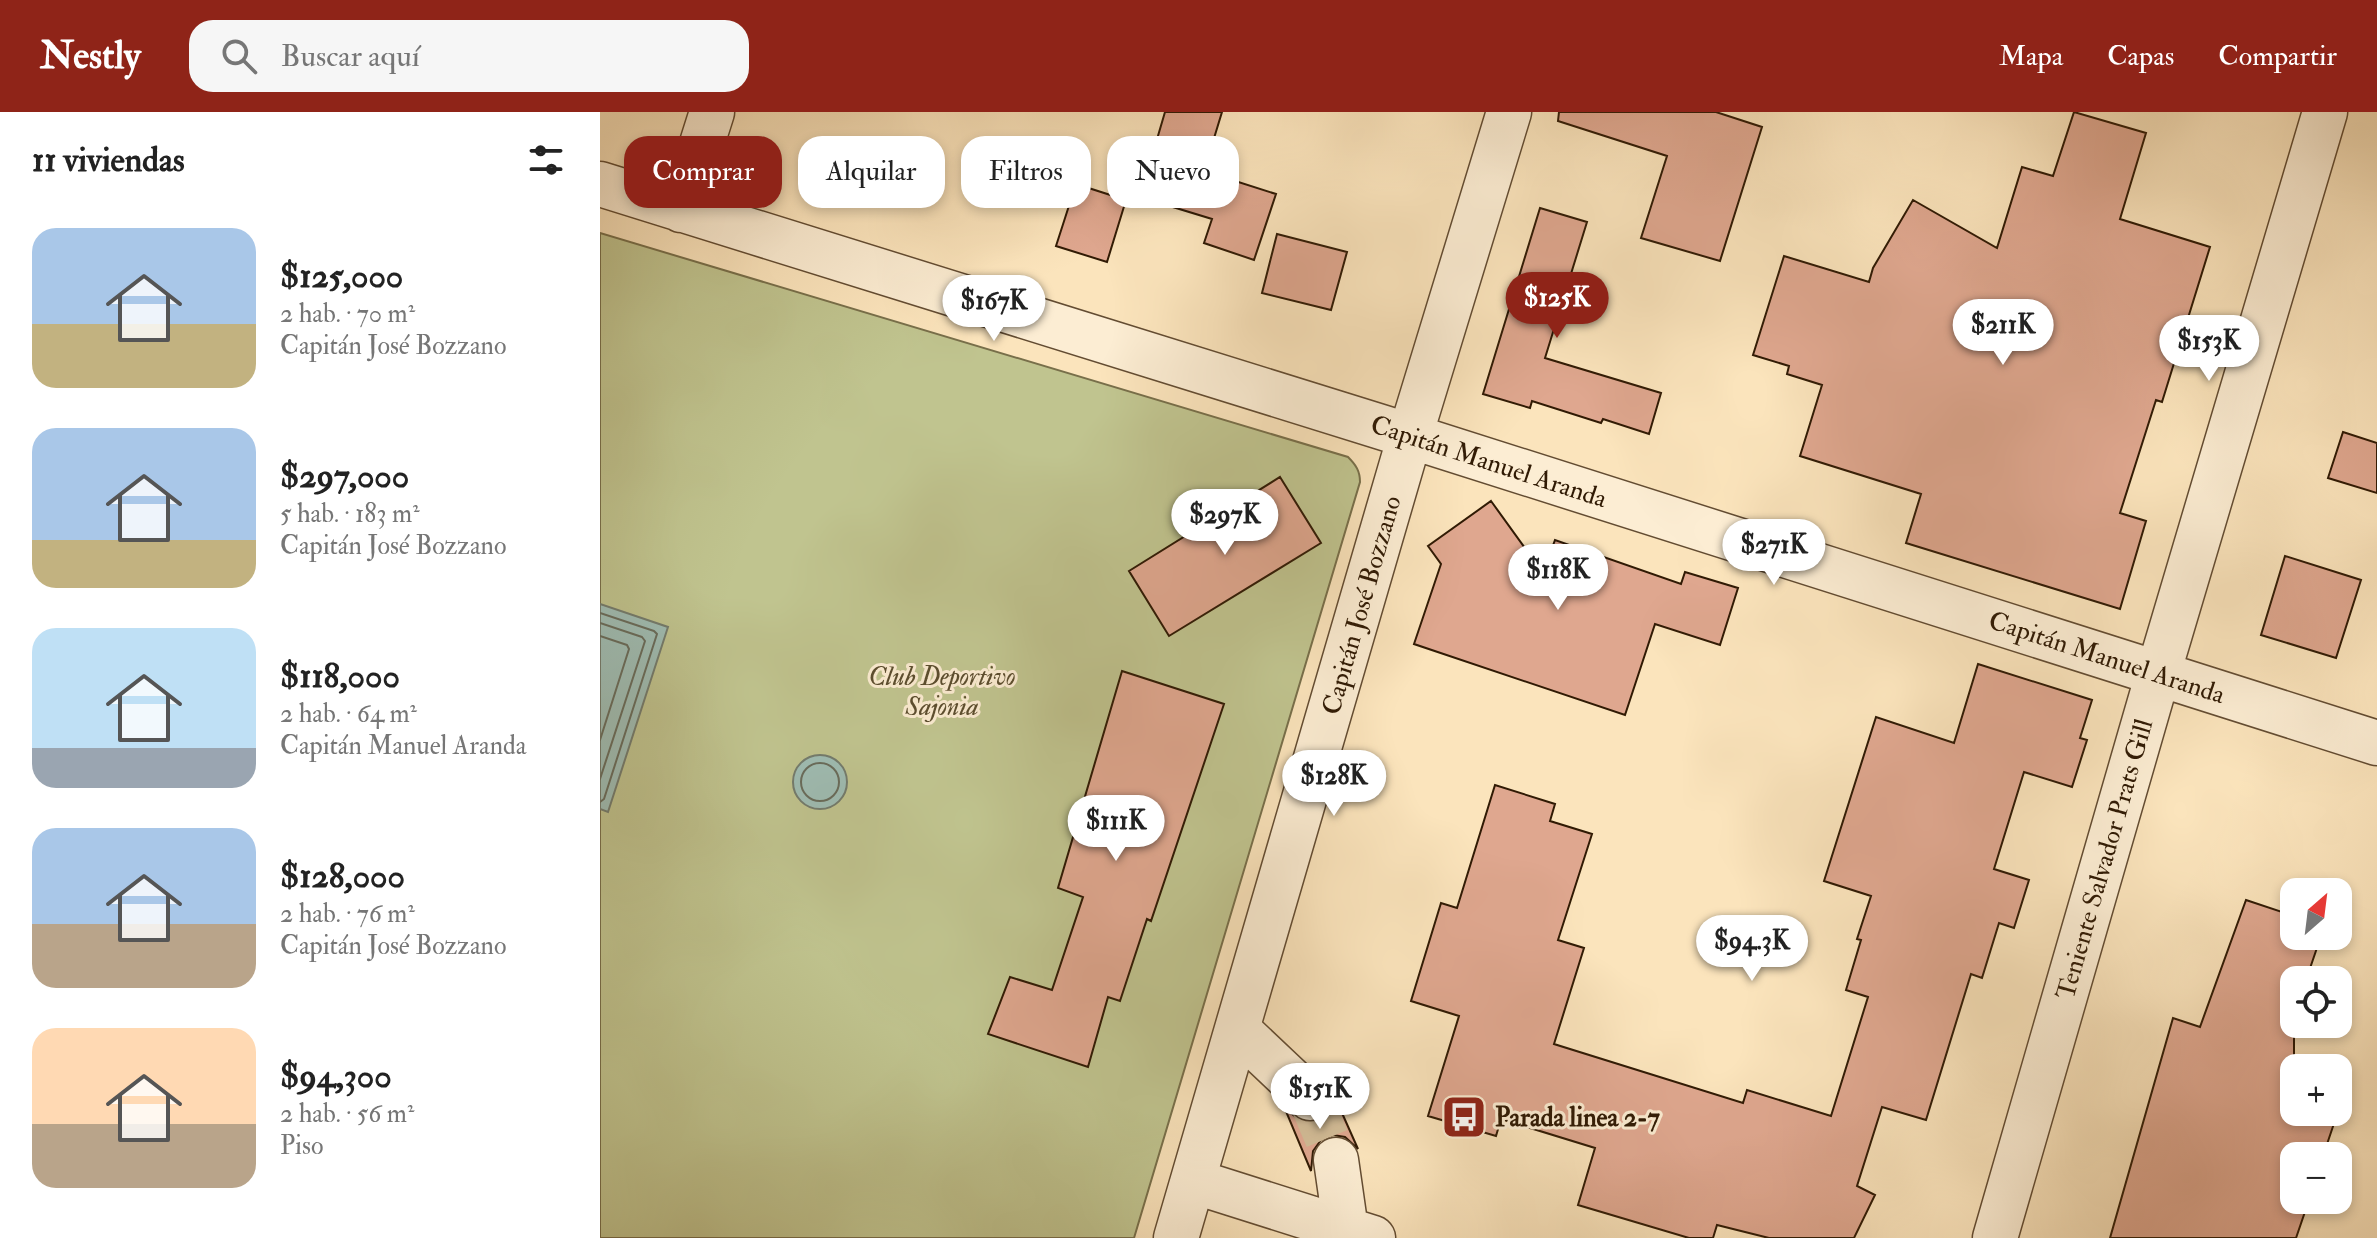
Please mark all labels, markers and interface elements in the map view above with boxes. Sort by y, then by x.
search box [189,20,749,92]
text: Nestly [40,32,141,80]
icon: search [217,34,261,78]
text: Buscar aquí [281,38,420,75]
text: Mapa [1999,39,2063,74]
text: Capas [2107,39,2174,74]
text: Compartir [2218,39,2337,74]
chip: Comprar [624,136,782,208]
chip: Alquilar [798,136,945,208]
chip: Filtros [961,136,1091,208]
chip: Nuevo [1107,136,1239,208]
icon: filters [524,138,568,182]
text: 11 viviendas [32,139,185,182]
text: $125,000 [280,255,403,298]
icon: home [96,260,192,356]
pin: $125K [1501,272,1613,340]
pin: $167K [938,275,1050,343]
text: $125K [1524,282,1590,314]
text: $167K [960,285,1028,317]
text: 2 hab. · 70 m² [280,298,415,330]
pin: $211K [1947,299,2059,367]
text: $211K [1971,309,2035,341]
pin: $153K [2153,315,2265,383]
text: $153K [2177,325,2241,357]
text: Capitán José Bozzano [280,330,506,362]
street label: Capitán Manuel Aranda [1366,409,1611,516]
text: $297,000 [280,455,409,498]
icon: home [96,460,192,556]
pin: $297K [1169,489,1281,557]
street label: Capitán José Bozzano [1315,492,1410,719]
text: 5 hab. · 183 m² [280,498,420,530]
text: $297K [1189,499,1261,531]
pin: $271K [1718,519,1830,587]
text: $271K [1740,529,1808,561]
text: Capitán José Bozzano [280,530,506,562]
pin: $118K [1502,544,1614,612]
text: $118K [1526,554,1590,586]
street label: Capitán Manuel Aranda [1984,605,2229,712]
text: $118,000 [280,655,400,698]
icon: home [96,660,192,756]
park label: Club Deportivo Sajonia [869,661,1016,723]
text: 2 hab. · 64 m² [280,698,417,730]
street label: Teniente Salvador Prats Gill [2050,715,2160,1003]
text: Capitán Manuel Aranda [280,730,526,762]
pin: $128K [1278,750,1390,818]
text: $128K [1300,760,1368,792]
pin: $111K [1060,795,1172,863]
text: $111K [1086,805,1146,837]
text: $128,000 [280,855,405,898]
icon: home [96,860,192,956]
north arrow [2280,878,2352,950]
map controls [2280,878,2352,1214]
text: 2 hab. · 76 m² [280,898,415,930]
pin: $94.3K [1687,915,1817,983]
text: $94.3K [1714,925,1790,957]
text: Capitán José Bozzano [280,930,506,962]
button: locate [2280,966,2352,1038]
button: + [2280,1054,2352,1126]
text: $94,300 [280,1055,392,1098]
icon: home [96,1060,192,1156]
pin: $151K [1264,1063,1376,1131]
text: $151K [1289,1073,1351,1105]
bus stop icon: Parada linea 2-7 [1440,1093,1488,1141]
text: 2 hab. · 56 m² [280,1098,414,1130]
place label: Parada linea 2-7 [1495,1102,1660,1134]
text: Piso [280,1130,323,1162]
button: − [2280,1142,2352,1214]

